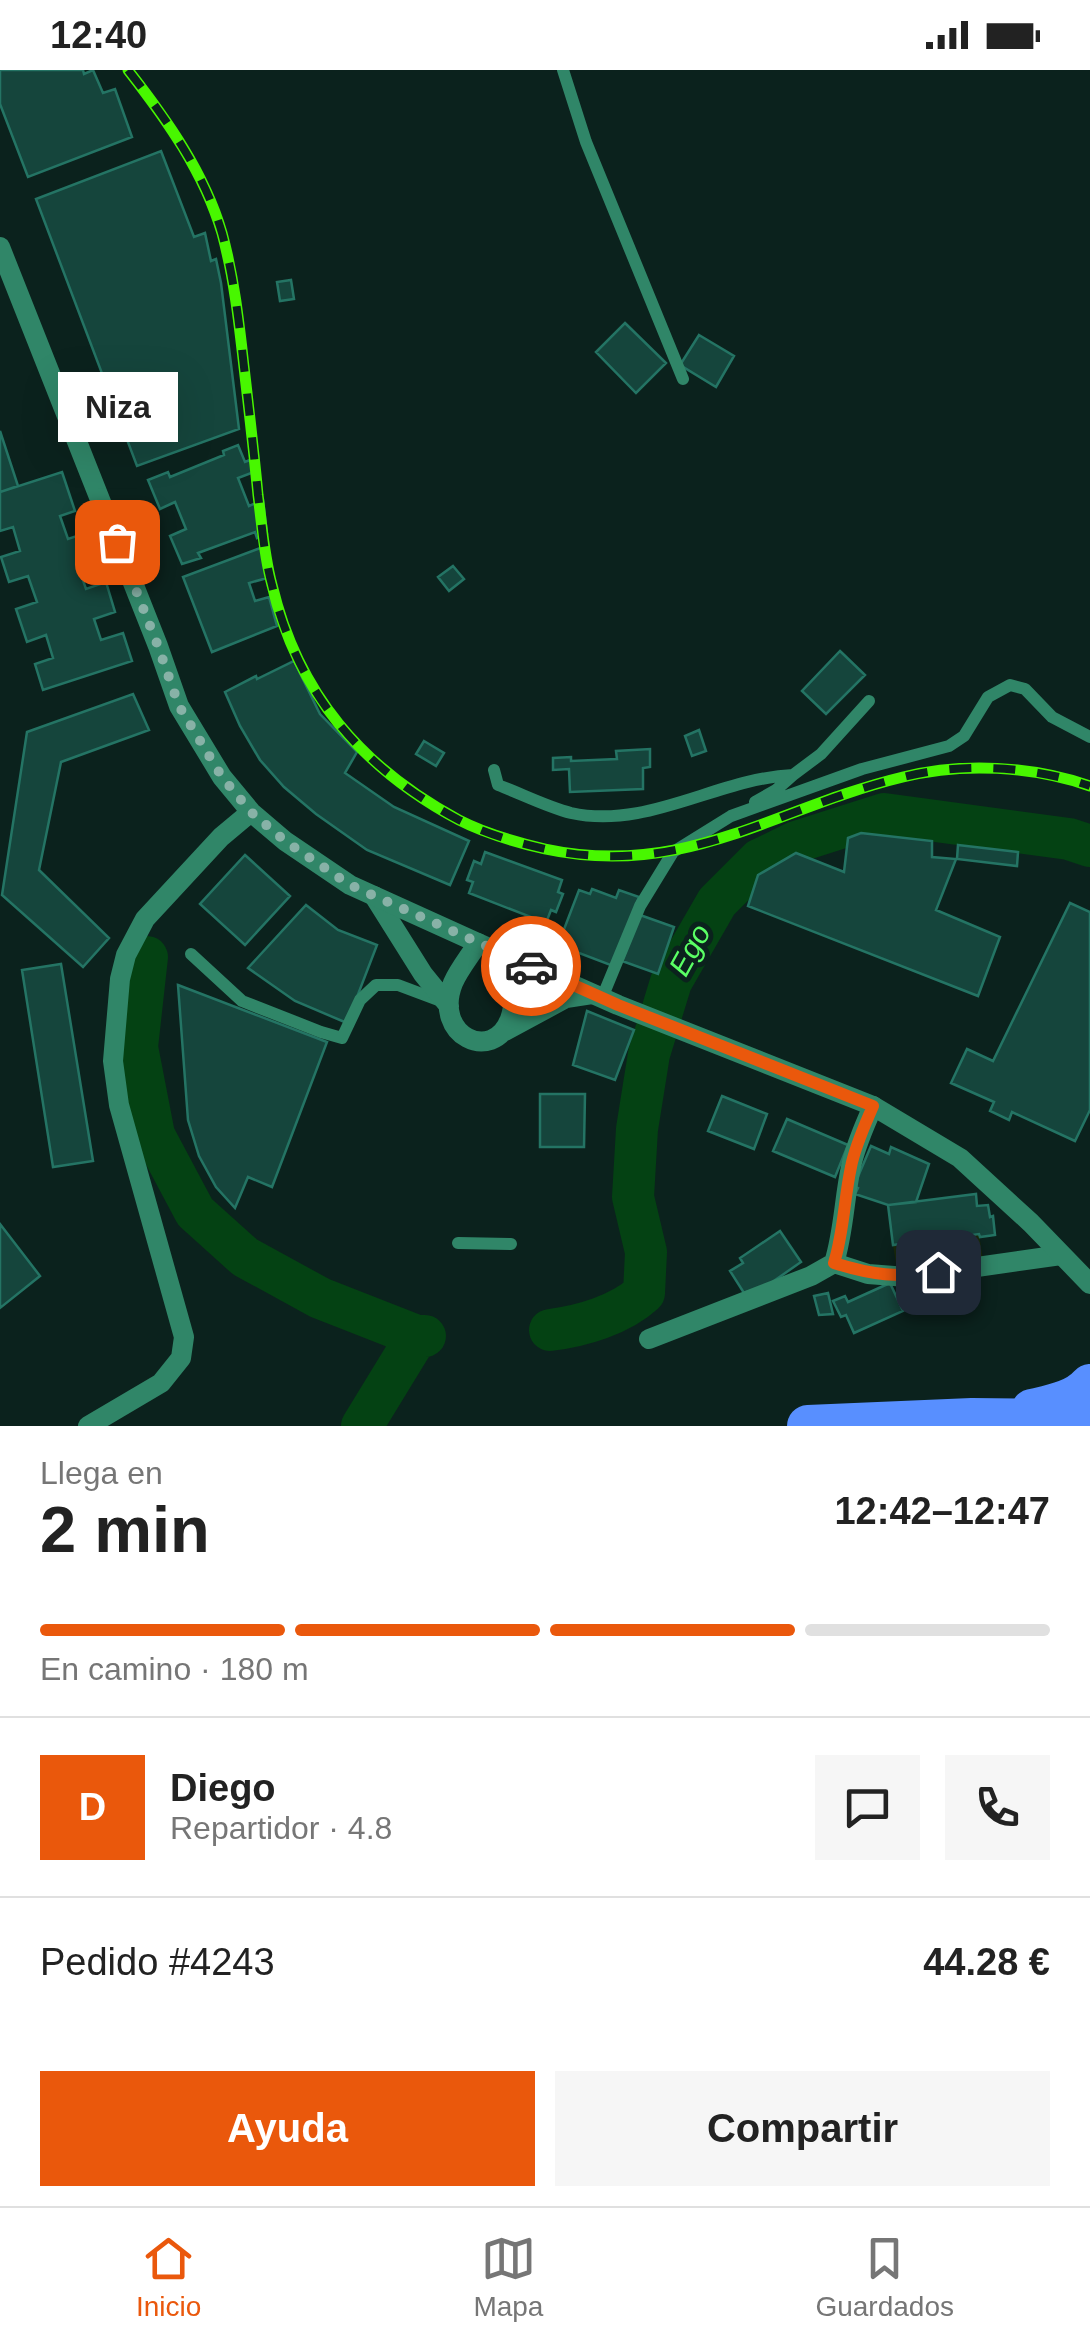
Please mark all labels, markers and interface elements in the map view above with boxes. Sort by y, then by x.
text: 12:40 [50,14,147,56]
callout: Niza [57,372,177,442]
text: Niza [85,389,151,425]
pin [75,500,160,585]
icon: bag [90,515,145,570]
courier [481,916,581,1016]
water label: Ego [662,918,717,981]
icon: car [504,939,559,994]
pin [896,1230,981,1315]
icon: home [911,1245,966,1300]
text: Llega en [40,1455,163,1491]
text: 12:42–12:47 [834,1490,1050,1532]
text: 2 min [40,1493,210,1566]
text: En camino · 180 m [40,1651,309,1687]
button: chat [815,1755,920,1860]
button: phone [945,1755,1050,1860]
text: Diego [170,1767,276,1809]
text: D [79,1786,106,1828]
text: Repartidor · 4.8 [170,1810,392,1846]
text: Pedido #4243 [40,1941,275,1983]
text: 44.28 € [923,1941,1050,1983]
button: Ayuda [40,2071,535,2186]
button: Compartir [555,2071,1050,2186]
tab: Inicio [136,2231,201,2323]
tab: Mapa [473,2231,543,2323]
tab: Guardados [815,2231,954,2323]

